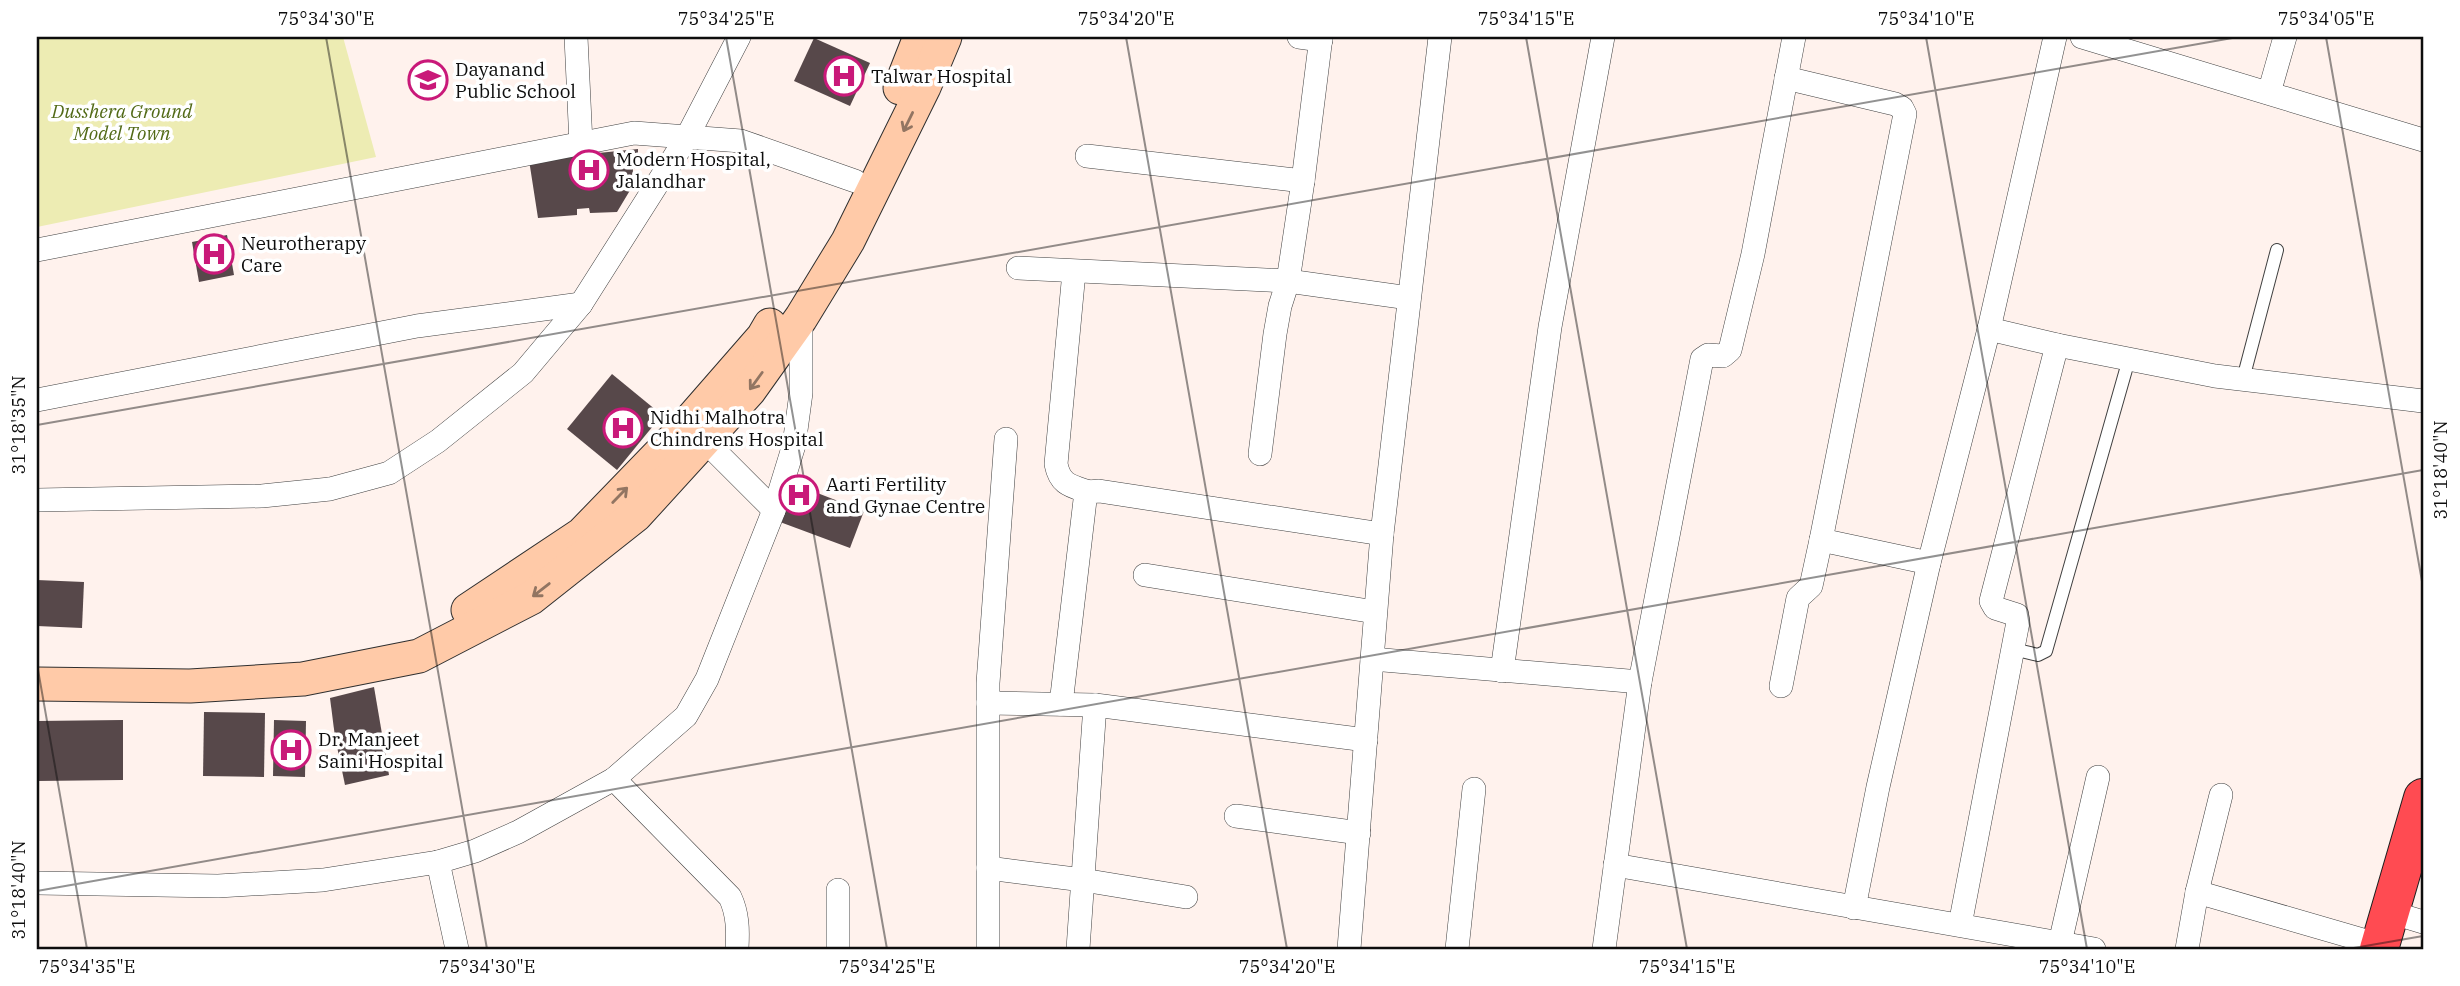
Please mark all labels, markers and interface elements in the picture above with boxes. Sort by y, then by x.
text: 75°34'30"E [278,7,374,30]
text: 75°34'25"E [678,7,774,30]
text: 75°34'20"E [1078,7,1174,30]
text: 75°34'15"E [1478,7,1574,30]
text: 75°34'10"E [1878,7,1974,30]
text: 75°34'05"E [2278,7,2374,30]
hospital icon: Talwar Hospital [823,55,865,97]
place label: Dayanand Public School [455,57,576,103]
school or university icon: Dayanand Public School [407,59,449,101]
place label: Talwar Hospital [871,64,1012,88]
park label: Dusshera Ground Model Town [51,99,193,145]
one-way arrow [900,111,914,132]
place label: Modern Hospital, Jalandhar [616,147,771,193]
hospital icon: Modern Hospital, Jalandhar [568,149,610,191]
place label: Neurotherapy Care [241,231,367,277]
hospital icon: Neurotherapy Care [193,233,235,275]
one-way arrow [749,371,763,390]
text: 31°18'35"N [7,376,30,475]
place label: Nidhi Malhotra Chindrens Hospital [650,405,824,451]
hospital icon: Nidhi Malhotra Chindrens Hospital [602,407,644,449]
text: 31°18'40"N [2429,421,2452,520]
place label: Aarti Fertility and Gynae Centre [826,472,985,518]
hospital icon: Aarti Fertility and Gynae Centre [778,474,820,516]
one-way arrow [612,487,629,504]
one-way arrow [533,583,551,598]
place label: Dr. Manjeet Saini Hospital [318,727,444,773]
hospital icon: Dr. Manjeet Saini Hospital [270,729,312,771]
text: 31°18'40"N [7,841,30,940]
text: 75°34'35"E [39,955,135,978]
text: 75°34'30"E [439,955,535,978]
text: 75°34'25"E [839,955,935,978]
text: 75°34'20"E [1239,955,1335,978]
text: 75°34'15"E [1639,955,1735,978]
text: 75°34'10"E [2039,955,2135,978]

